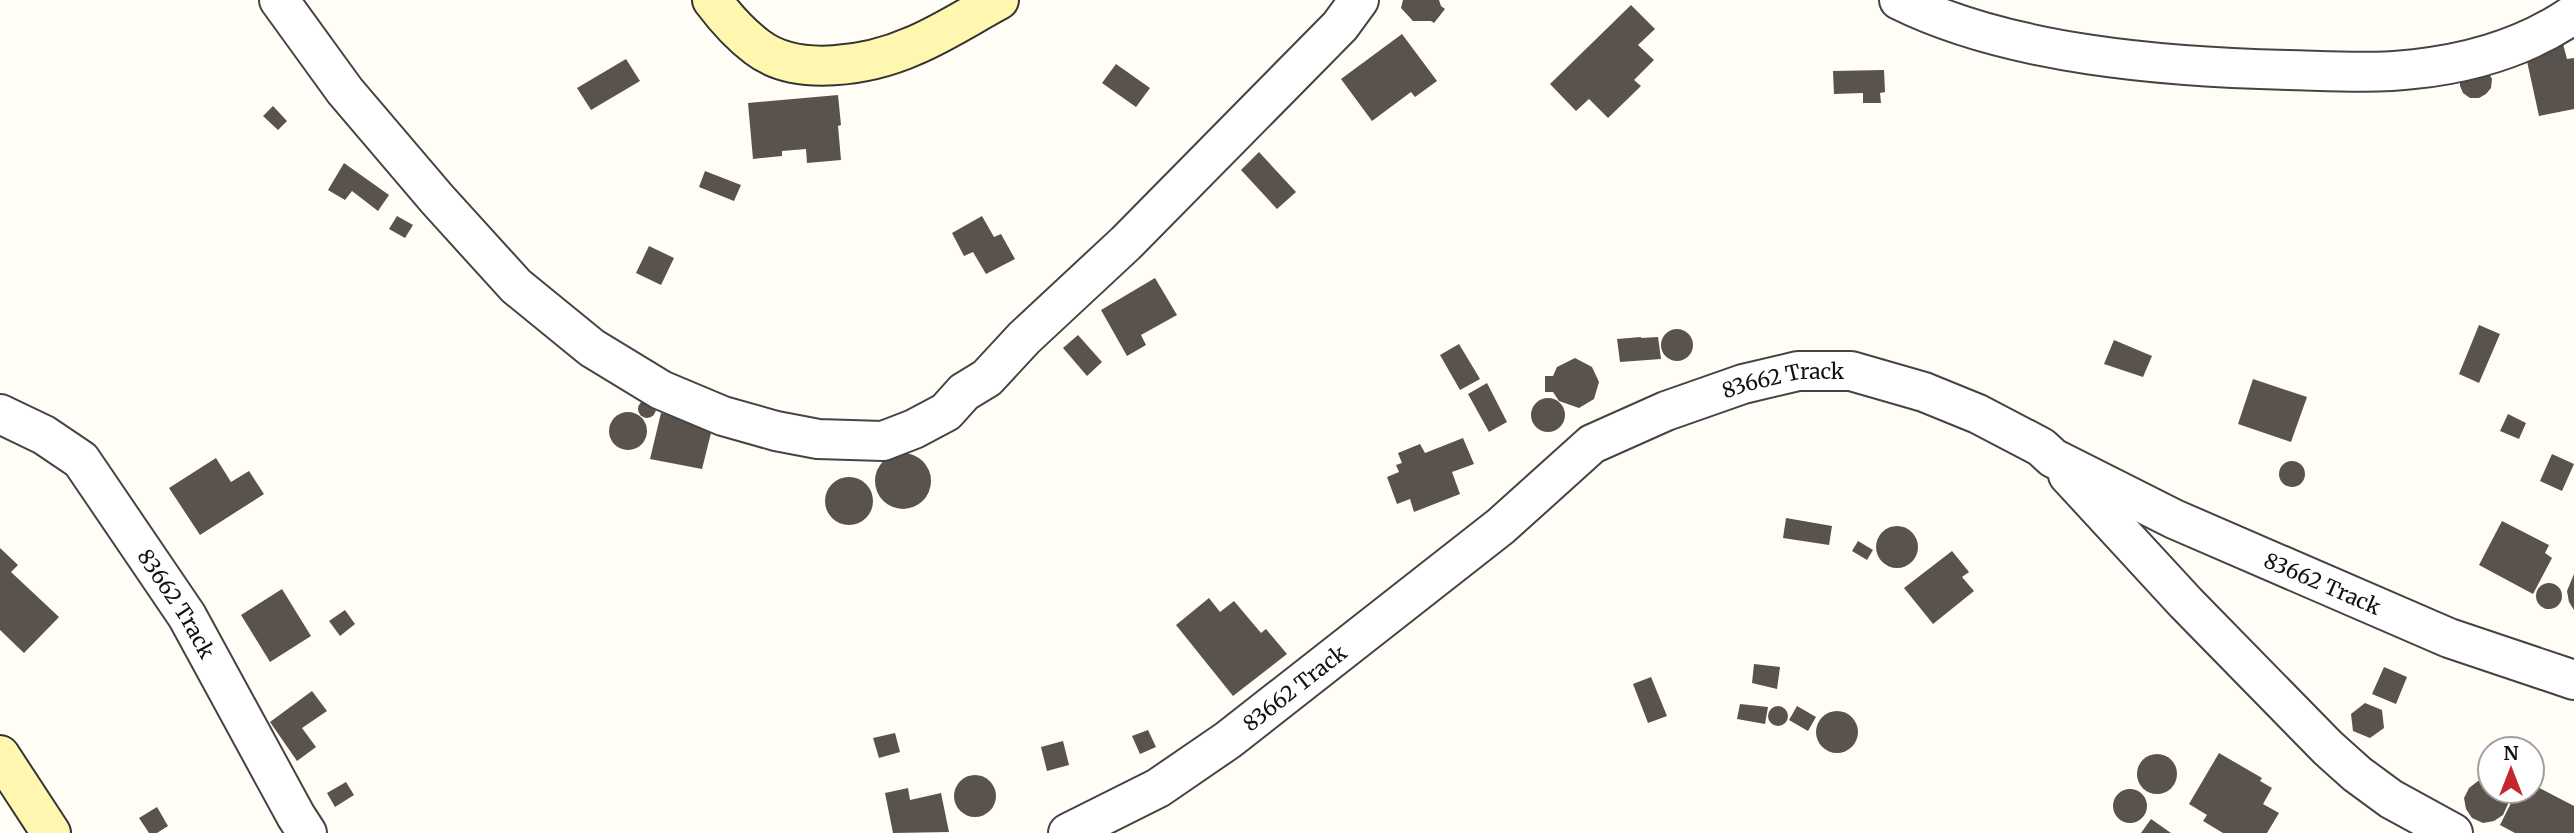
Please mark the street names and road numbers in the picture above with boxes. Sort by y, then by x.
street label: 83662 Track [1718,357,1845,404]
street label: 83662 Track [132,544,221,664]
street label: 83662 Track [2260,546,2386,621]
street label: 83662 Track [1237,638,1352,737]

